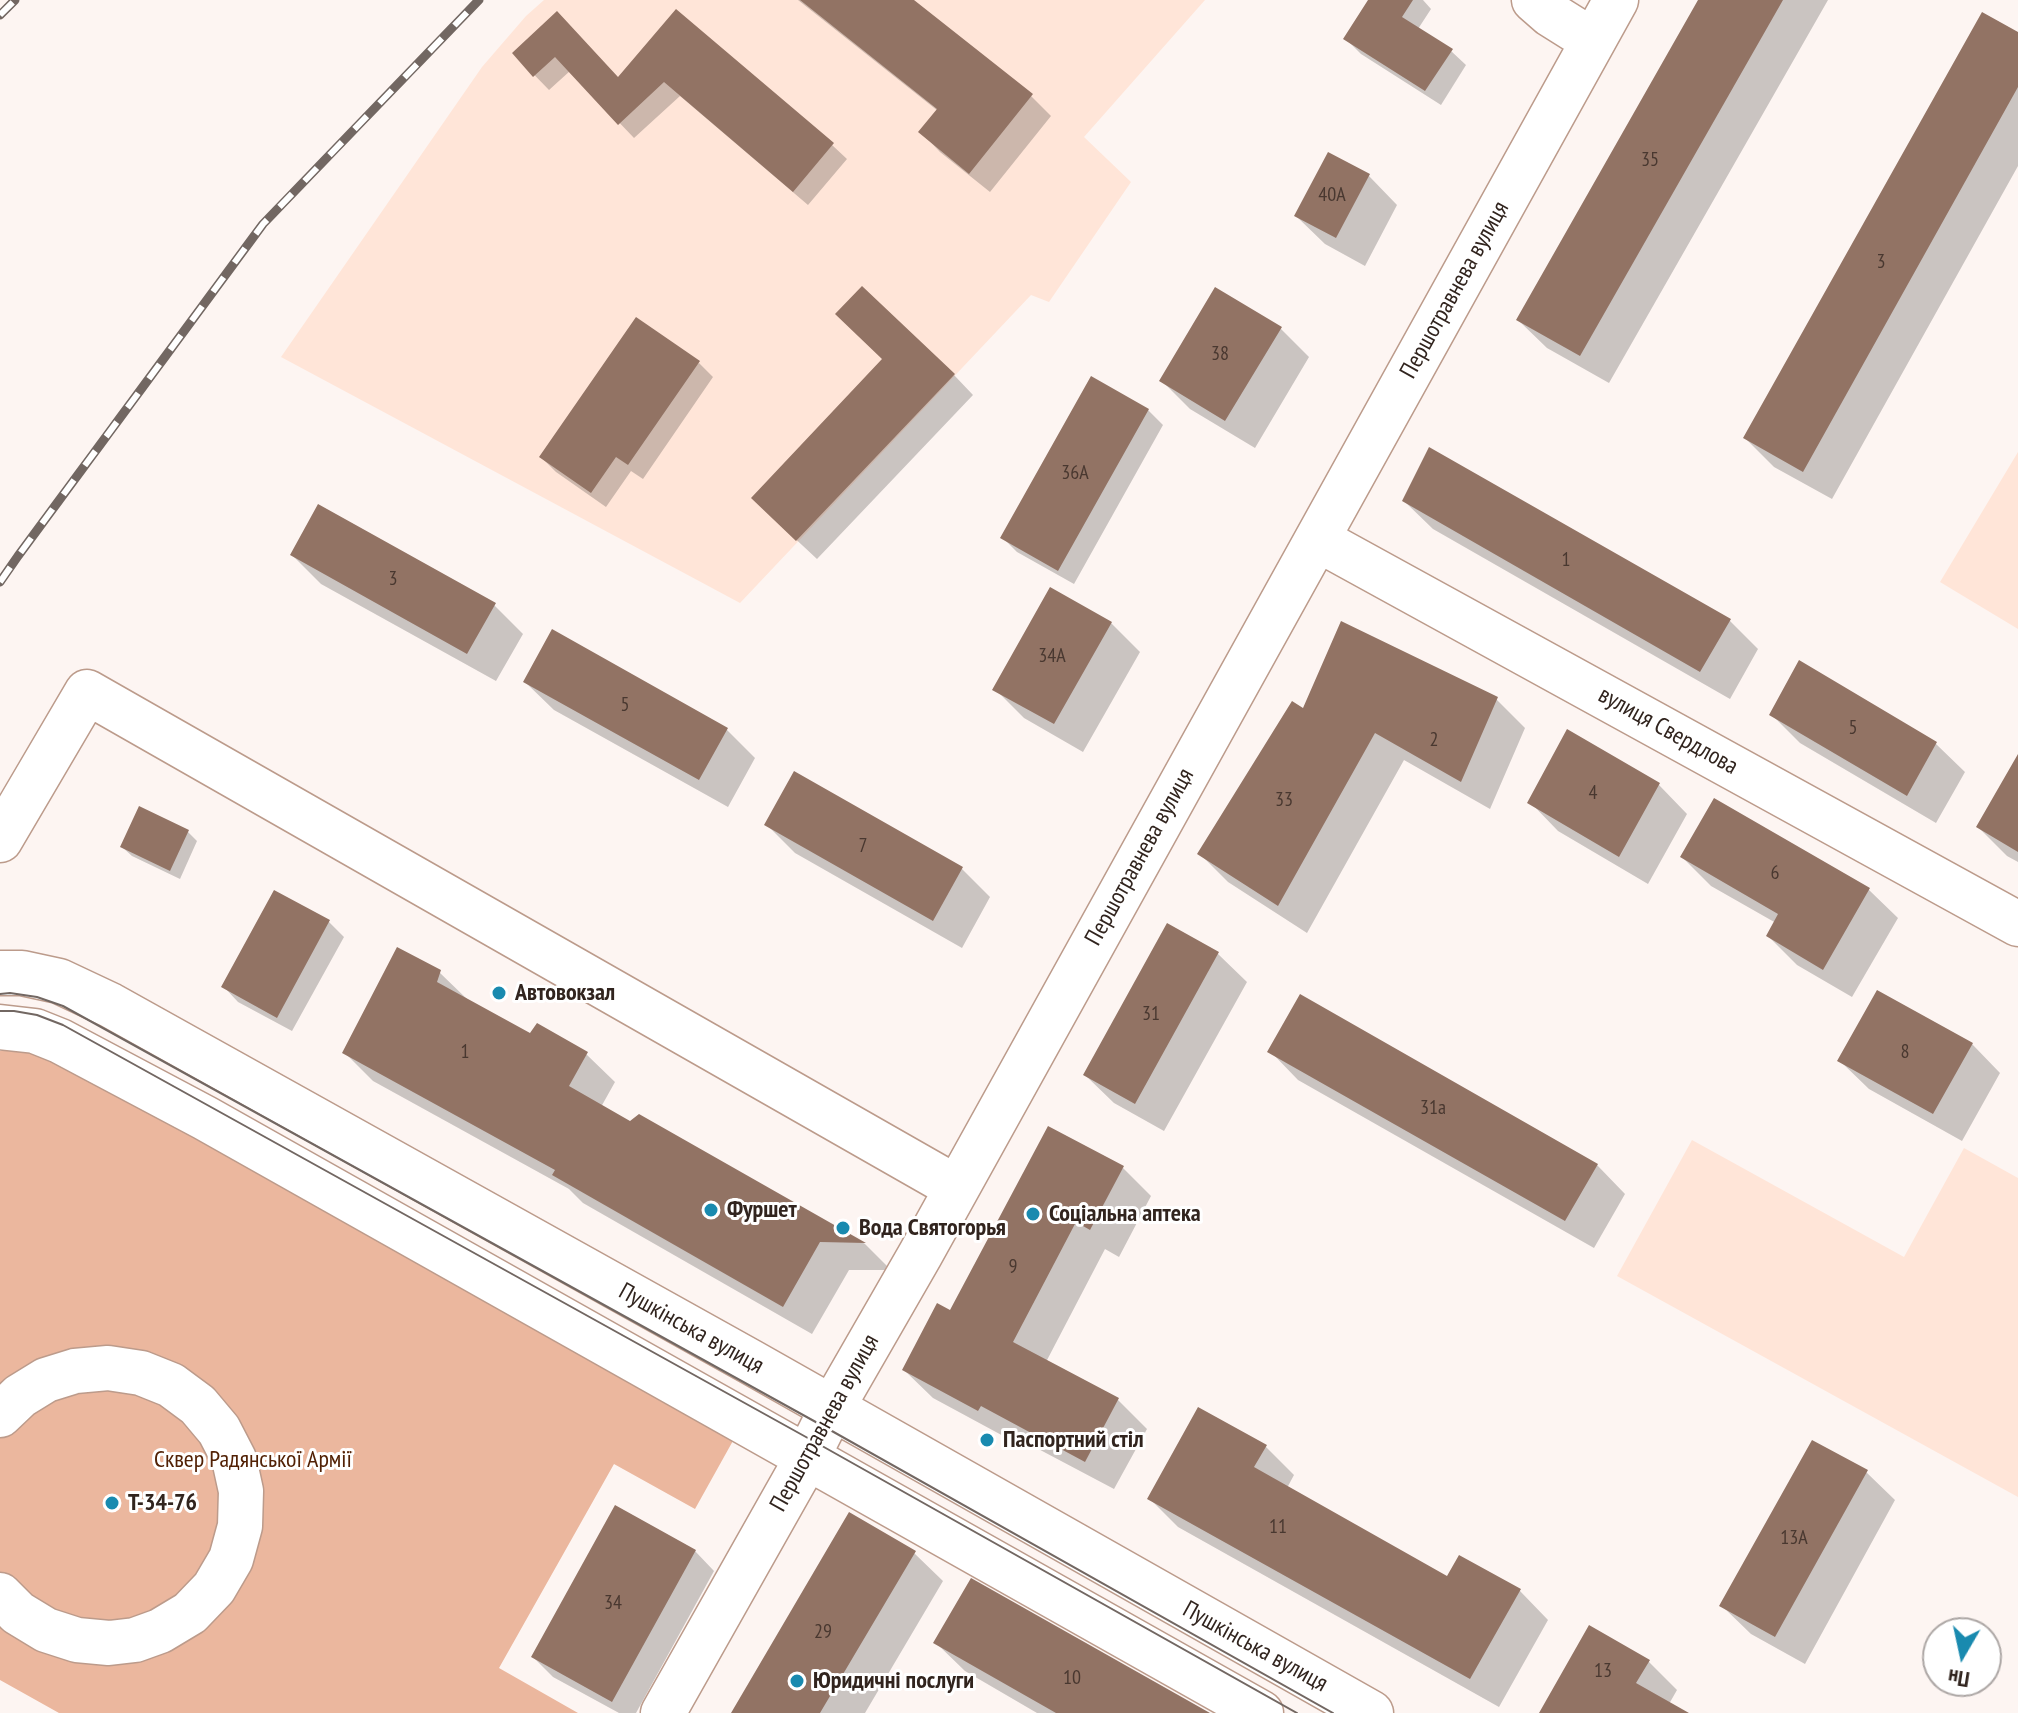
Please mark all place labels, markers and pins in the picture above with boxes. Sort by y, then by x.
place label: Автовокзал [515,979,615,1007]
marker: Автовокзал [490,984,508,1002]
place label: Фуршет [727,1196,797,1224]
place label: Соціальна аптека [1049,1200,1201,1228]
marker: Фуршет [702,1201,720,1219]
marker: Соціальна аптека [1024,1205,1042,1223]
place label: Вода Святогорья [859,1214,1006,1242]
marker: Вода Святогорья [834,1219,852,1237]
place label: Паспортний стіл [1003,1426,1144,1454]
marker: Паспортний стіл [978,1431,996,1449]
place label: Т-34-76 [128,1489,197,1517]
marker: Т-34-76 [103,1494,121,1512]
place label: Юридичні послуги [813,1667,974,1695]
marker: Юридичні послуги [788,1672,806,1690]

